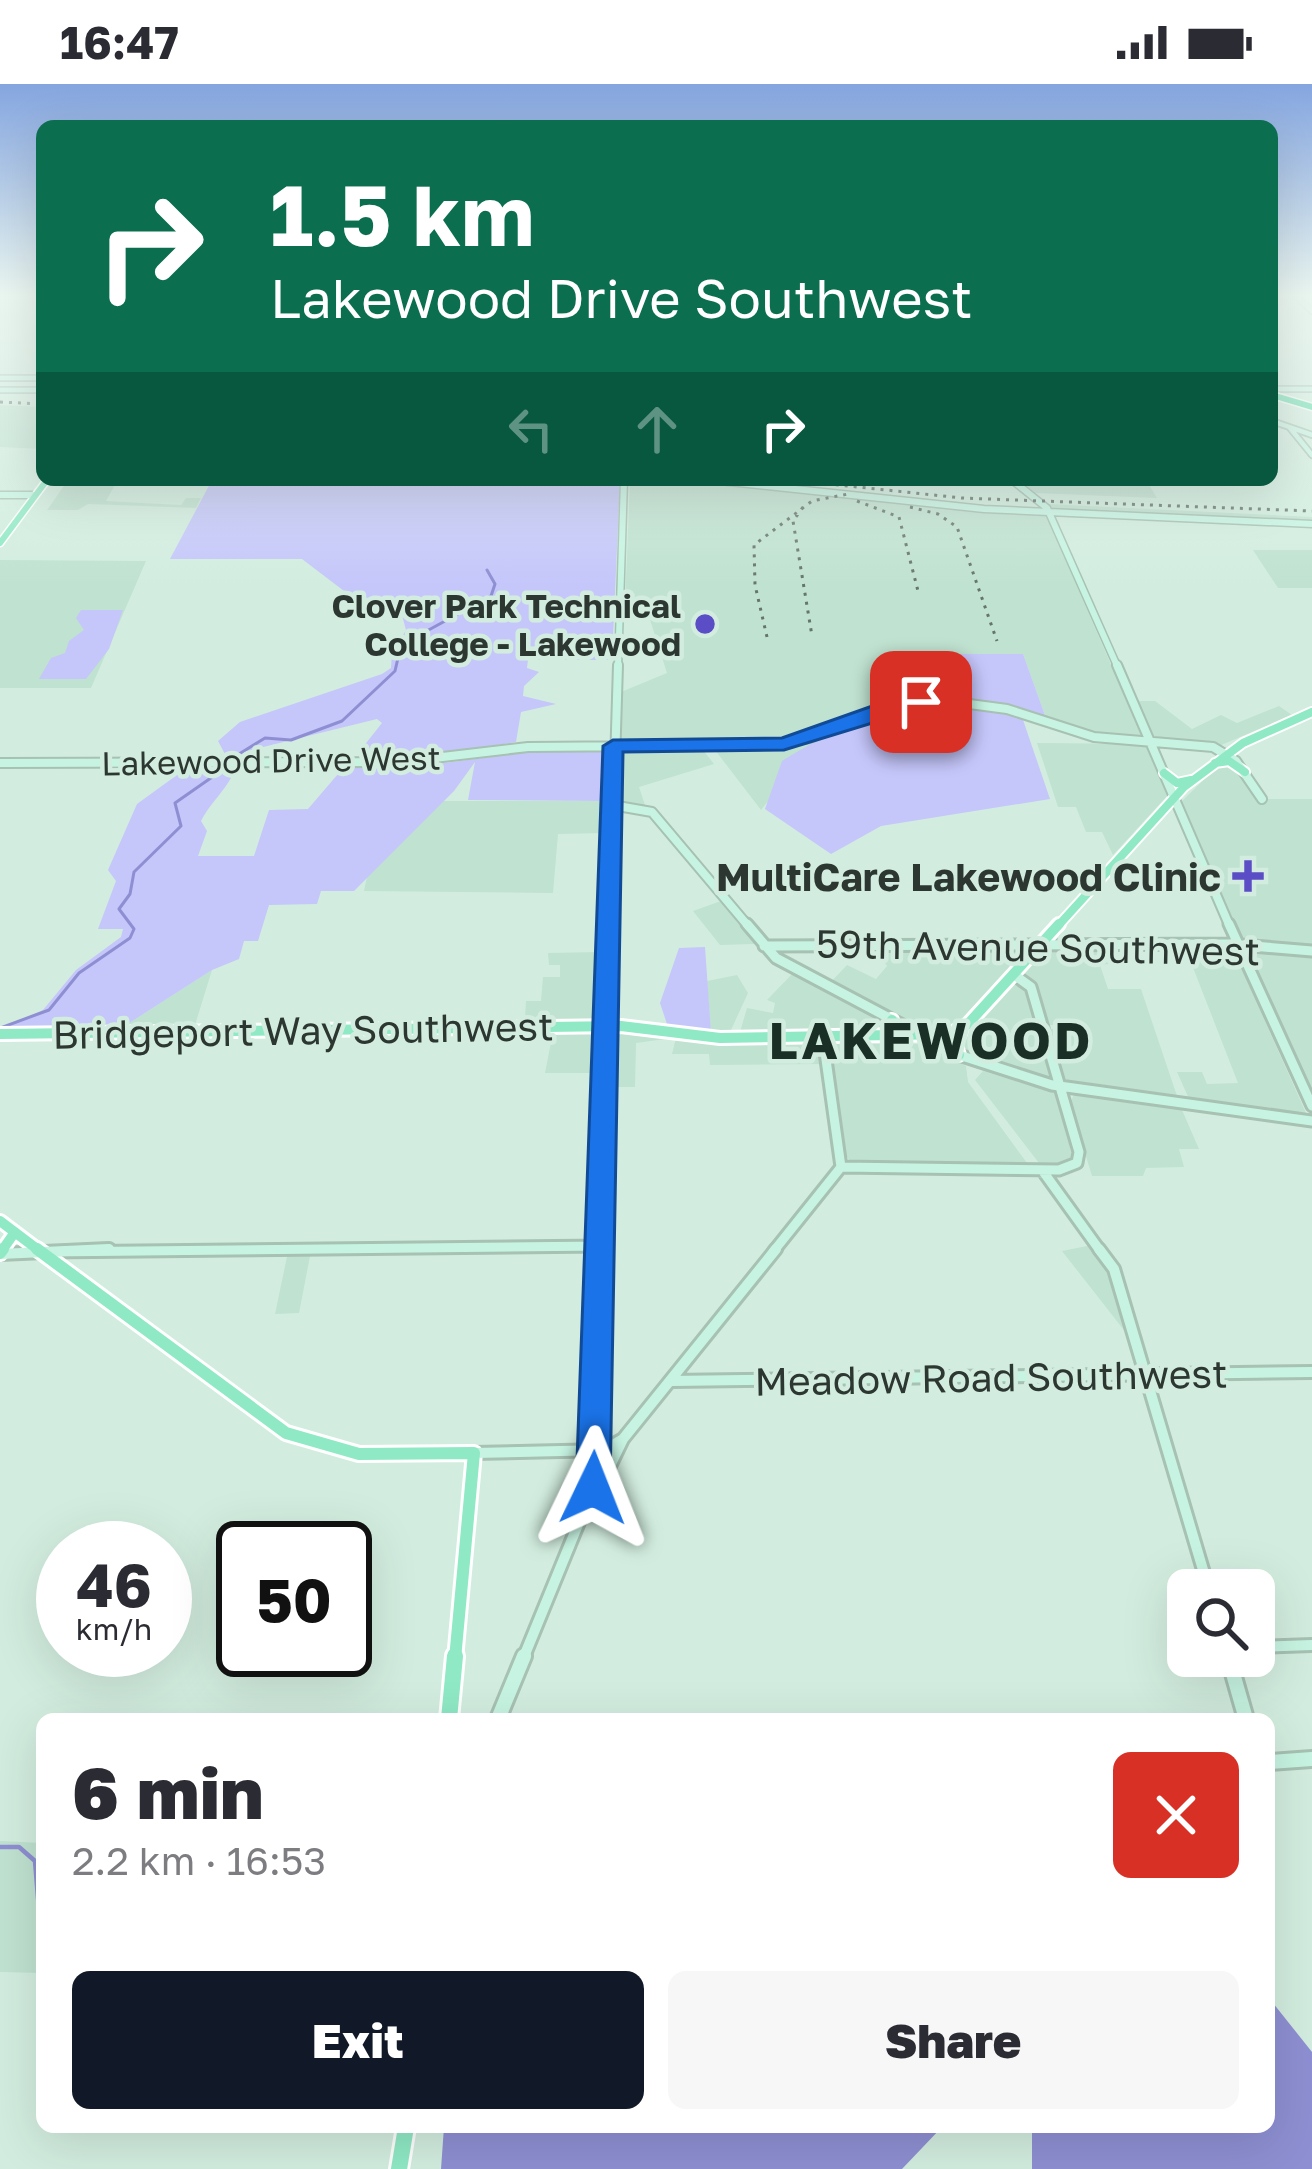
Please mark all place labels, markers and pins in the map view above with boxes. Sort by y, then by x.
place label: Clover Park Technical College - Lakewood [331,586,681,663]
marker: Clover Park Technical College - Lakewood [692,611,718,637]
pin [870,651,972,753]
place label: MultiCare Lakewood Clinic [716,853,1221,900]
marker: MultiCare Lakewood Clinic [1232,860,1264,892]

